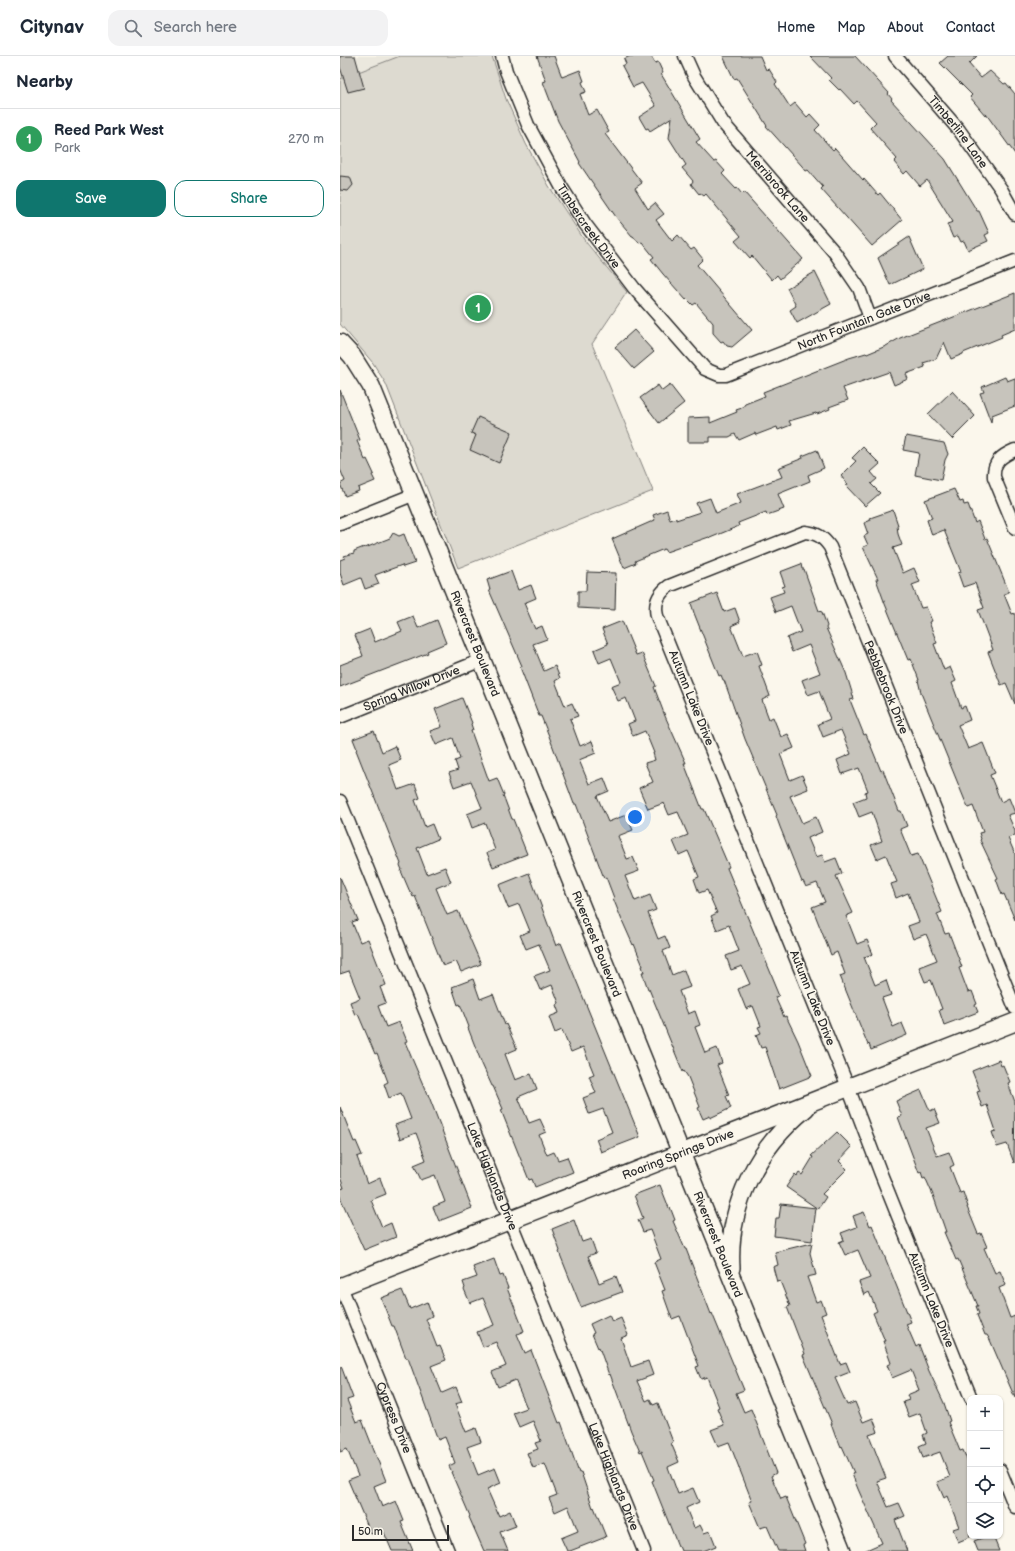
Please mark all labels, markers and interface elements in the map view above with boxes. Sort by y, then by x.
search box [108,10,388,46]
text: Citynav [20,16,84,39]
icon: search [122,17,144,39]
text: Search here [154,18,237,37]
text: Home [777,19,815,36]
text: Map [837,19,865,36]
text: About [887,19,924,36]
text: Contact [946,19,995,36]
text: Nearby [16,72,73,92]
street label: Timberline Lane [925,93,991,171]
text: Reed Park West [54,121,164,140]
text: 1 [26,131,32,147]
text: 270 m [288,131,324,147]
text: Park [54,140,80,156]
street label: Merribrook Lane [743,148,813,225]
button: Save [16,180,166,217]
button: Share [174,180,324,217]
street label: Timbercreek Drive [554,181,624,271]
street label: North Fountain Gate Drive [795,288,933,354]
pin: 1 [465,293,491,323]
street label: Rivercrest Boulevard [447,588,503,699]
street label: Pebblebrook Drive [861,638,912,736]
street label: Autumn Lake Drive [665,648,717,748]
street label: Spring Willow Drive [361,662,462,714]
your location [625,807,645,827]
street label: Rivercrest Boulevard [568,889,625,999]
street label: Autumn Lake Drive [786,948,838,1048]
street label: Lake Highlands Drive [464,1120,521,1232]
street label: Roaring Springs Drive [620,1126,736,1183]
street label: Rivercrest Boulevard [690,1189,746,1300]
street label: Autumn Lake Drive [905,1250,957,1350]
street label: Cypress Drive [373,1380,415,1455]
map controls [967,1395,1003,1539]
button: + [967,1395,1003,1431]
street label: Lake Highlands Drive [585,1420,642,1533]
button: − [967,1431,1003,1467]
button: locate [967,1467,1003,1503]
button: layers [967,1503,1003,1539]
scale bar [352,1523,449,1542]
text: 50 m [358,1525,383,1538]

